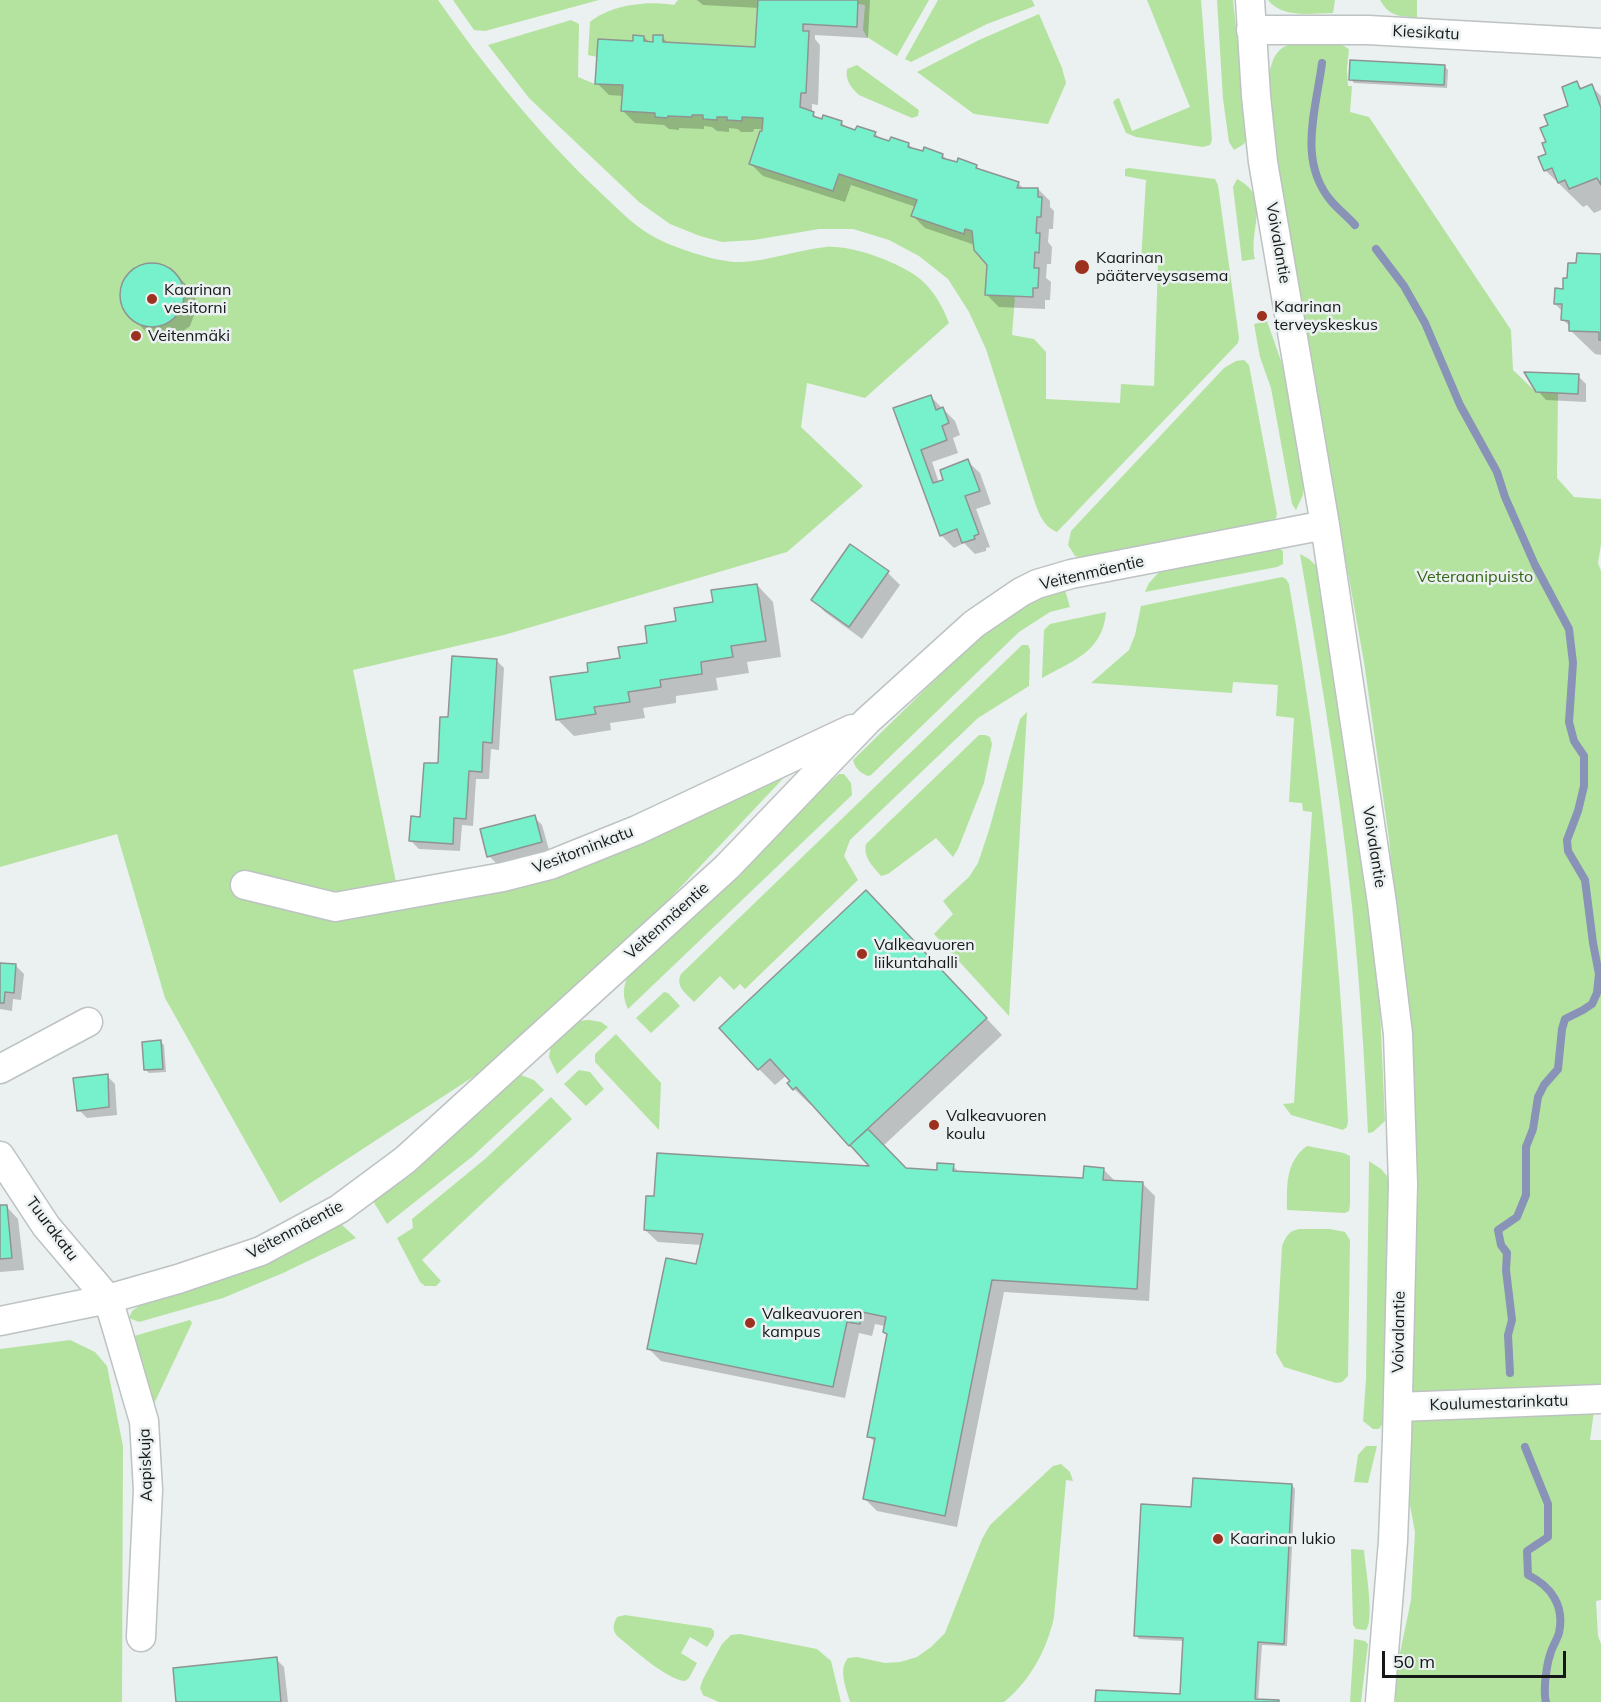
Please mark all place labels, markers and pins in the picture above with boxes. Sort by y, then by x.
place label: Kaarinan pääterveysasema [1096,248,1228,286]
marker: Kaarinan pääterveysasema [1073,258,1091,276]
place label: Kaarinan vesitorni [164,280,231,318]
marker: Kaarinan vesitorni [145,292,159,306]
place label: Kaarinan terveyskeskus [1274,297,1378,335]
marker: Kaarinan terveyskeskus [1255,309,1269,323]
place label: Veitenmäki [148,326,230,346]
marker: Veitenmäki [129,329,143,343]
place label: Valkeavuoren liikuntahalli [874,935,975,973]
marker: Valkeavuoren liikuntahalli [855,947,869,961]
place label: Valkeavuoren koulu [946,1106,1047,1144]
marker: Valkeavuoren koulu [927,1118,941,1132]
place label: Valkeavuoren kampus [762,1304,863,1342]
marker: Valkeavuoren kampus [743,1316,757,1330]
place label: Kaarinan lukio [1230,1529,1336,1549]
marker: Kaarinan lukio [1211,1532,1225,1546]

